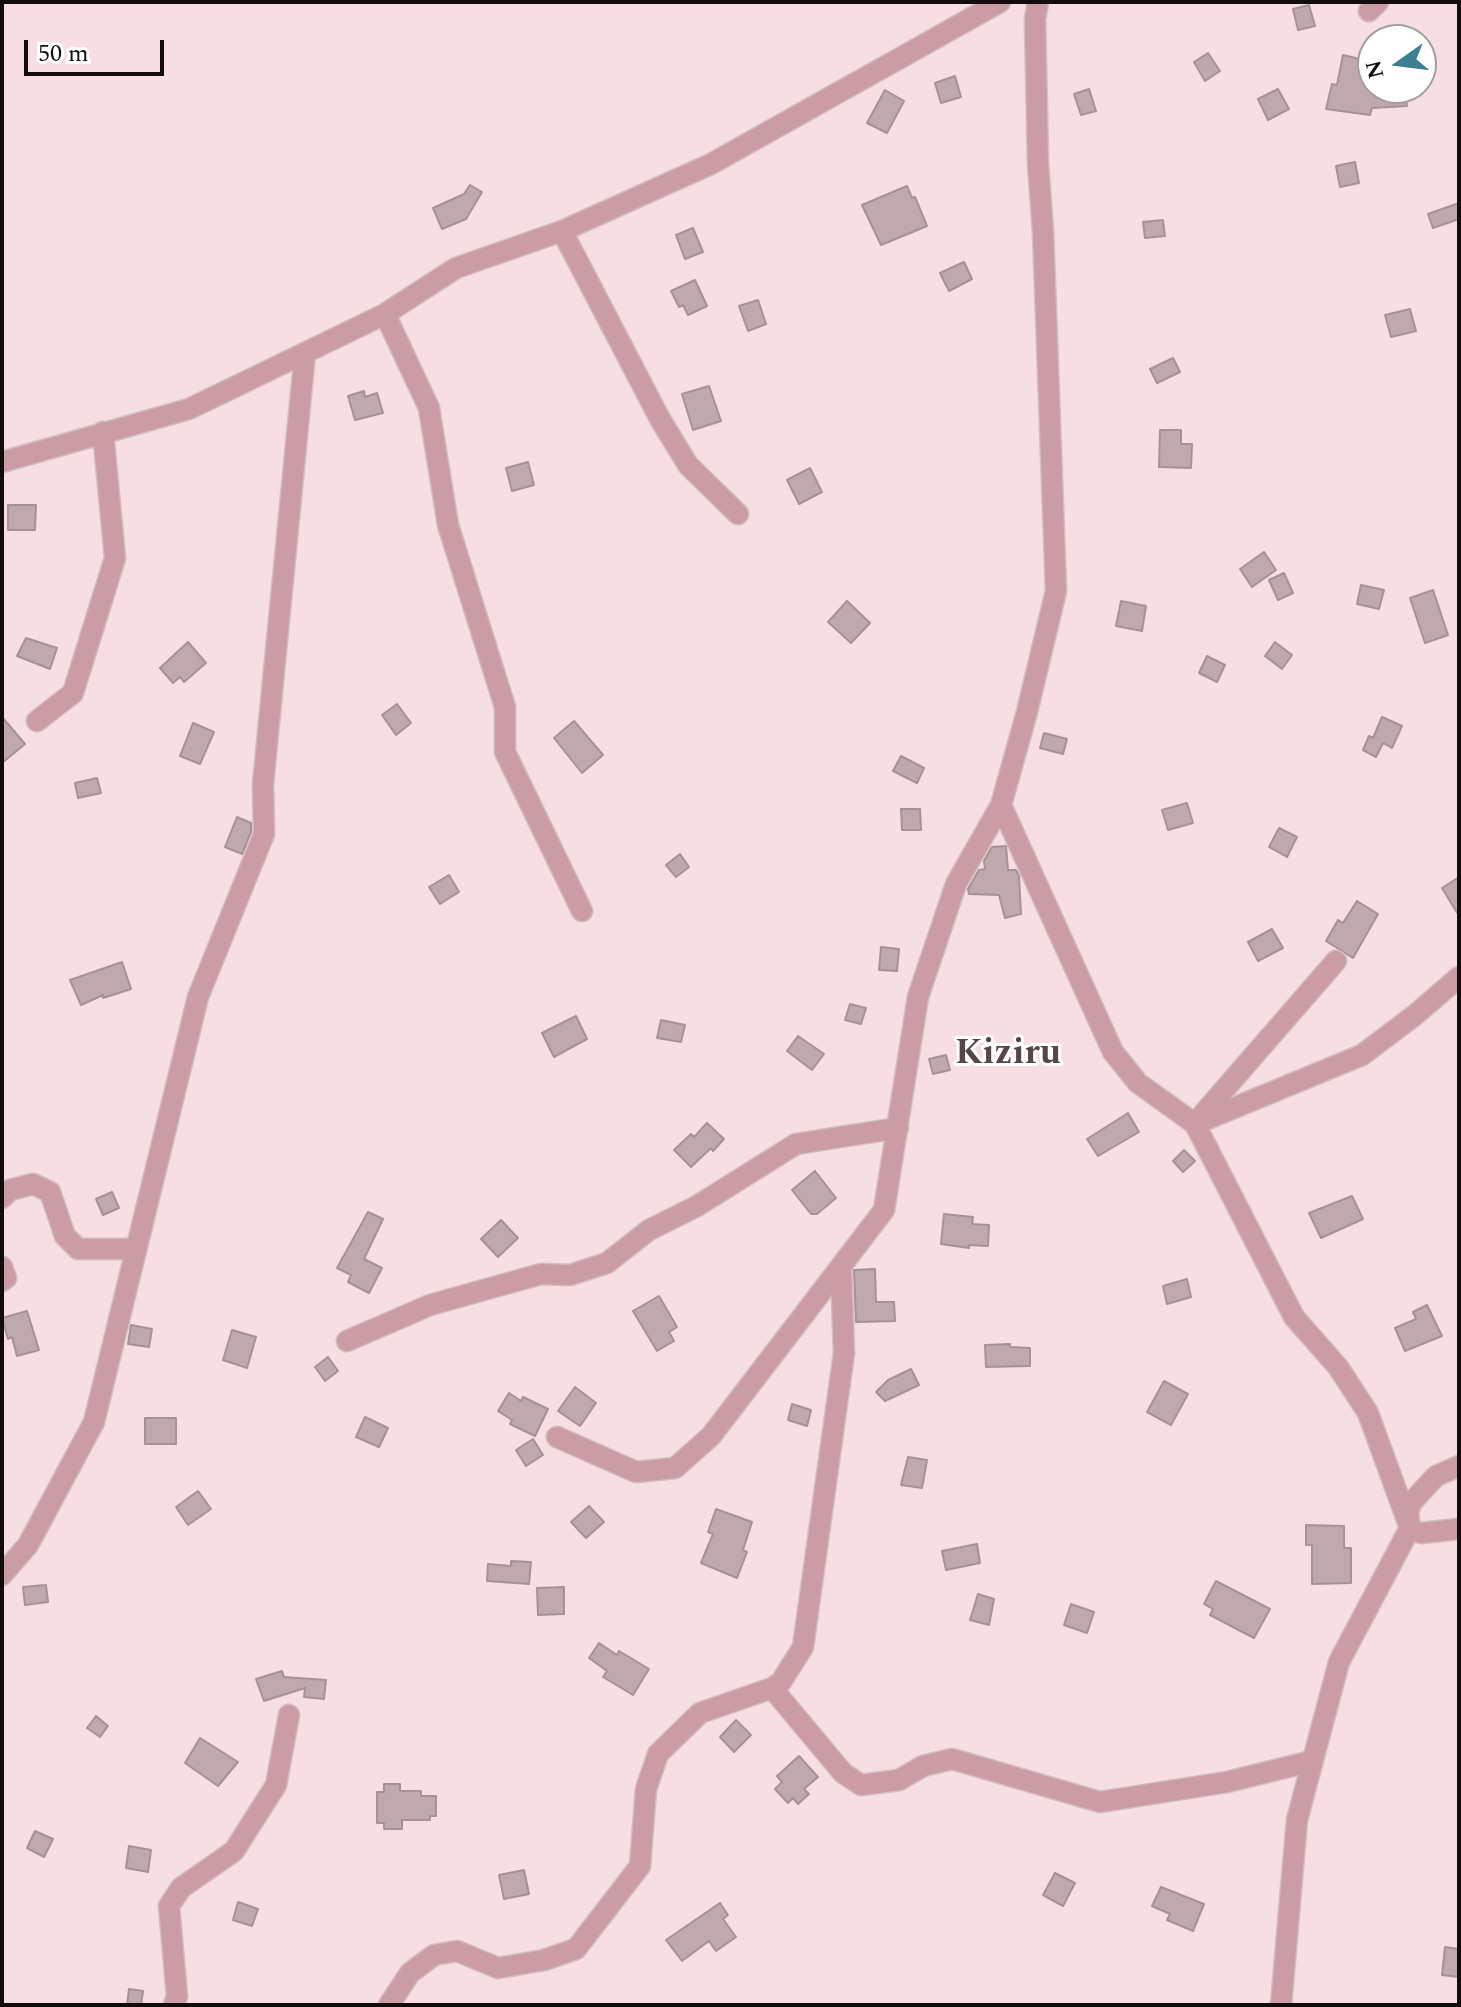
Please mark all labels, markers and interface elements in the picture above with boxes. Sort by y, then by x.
scale bar [28,24,168,74]
north arrow [1357,24,1437,104]
text: 50 m [38,36,89,72]
text: N [1357,57,1393,82]
district label: Kiziru [955,1034,1061,1078]

